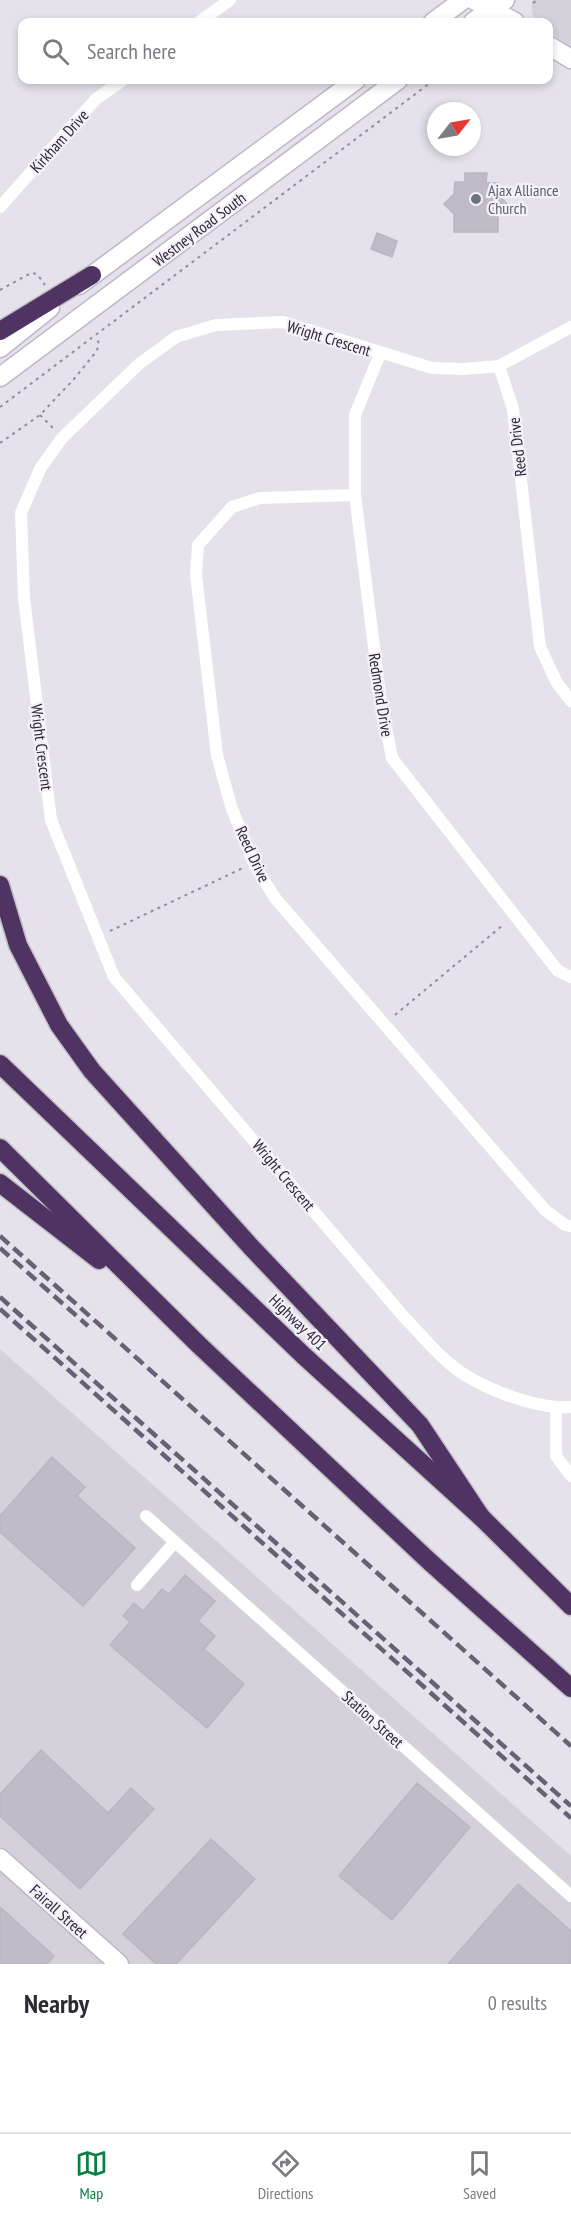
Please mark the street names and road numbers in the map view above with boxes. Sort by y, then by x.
street label: Kirkham Drive [25,105,93,177]
street label: Westney Road South [148,187,250,271]
street label: Wright Crescent [285,316,374,360]
street label: Reed Drive [503,416,531,478]
street label: Redmond Drive [365,652,397,738]
street label: Wright Crescent [27,703,57,792]
street label: Reed Drive [231,823,275,885]
street label: Wright Crescent [248,1135,320,1215]
street label: Highway 401 [265,1290,331,1354]
street label: Station Street [338,1686,408,1752]
street label: Fairall Street [26,1880,93,1943]

